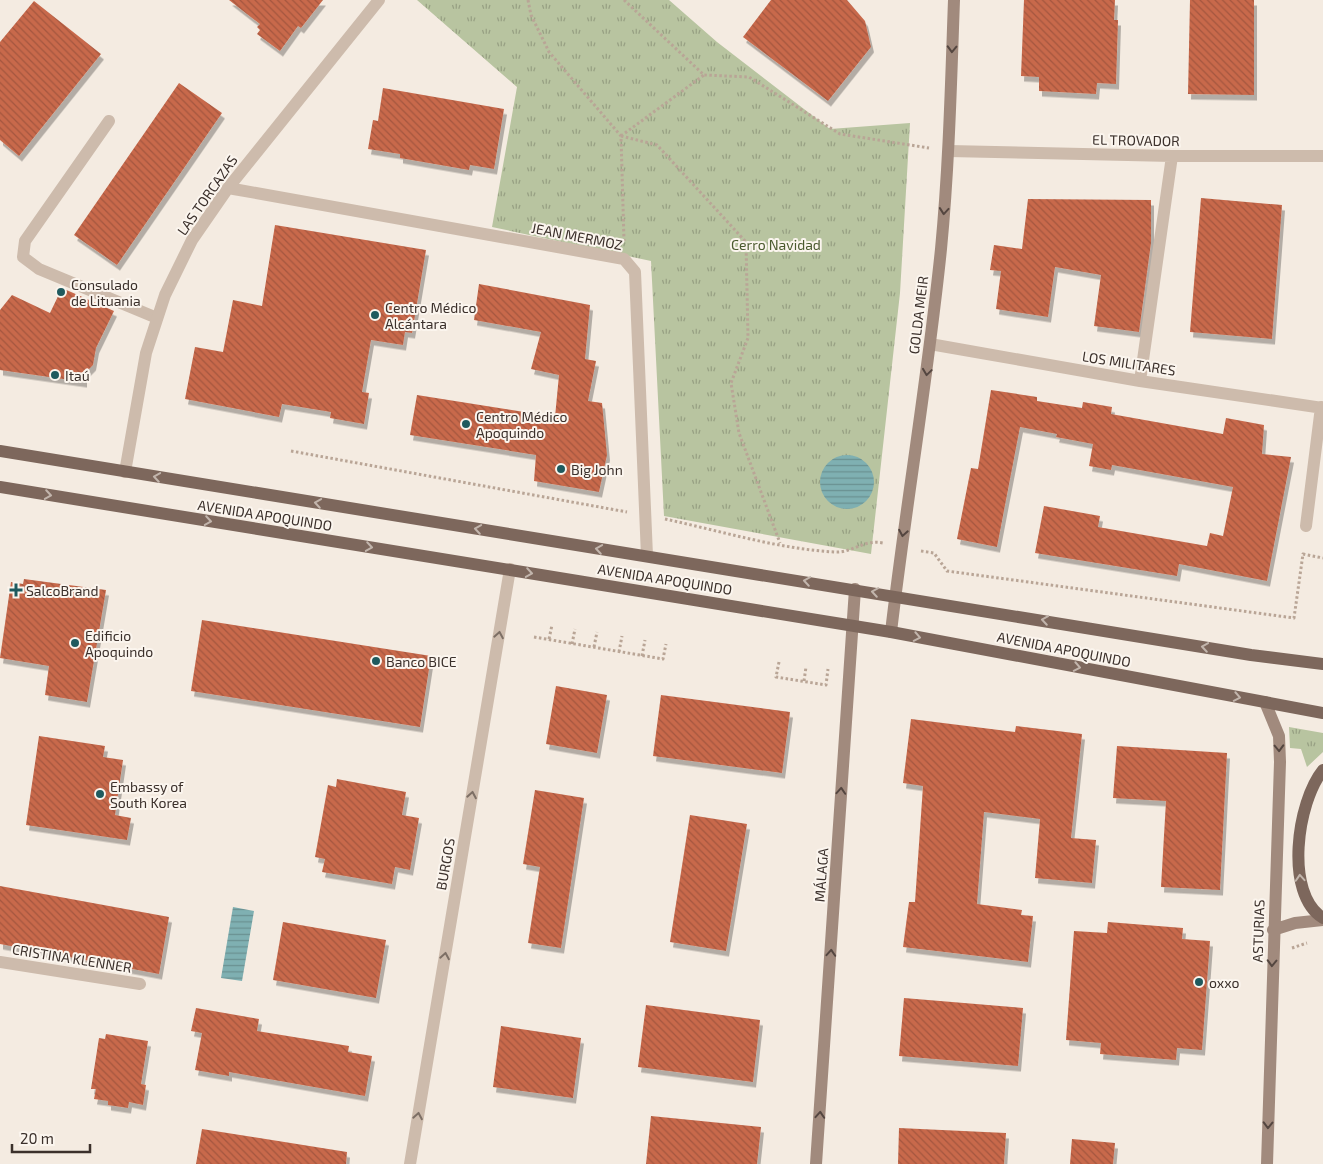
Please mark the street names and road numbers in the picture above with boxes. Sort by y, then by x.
street label: EL TROVADOR [1092,131,1180,149]
street label: LAS TORCAZAS [173,152,241,238]
street label: JEAN MERMOZ [530,219,624,253]
street label: GOLDA MEIR [905,275,931,355]
street label: LOS MILITARES [1081,347,1177,379]
street label: AVENIDA APOQUINDO [197,496,333,534]
street label: AVENIDA APOQUINDO [597,560,733,598]
street label: AVENIDA APOQUINDO [996,628,1132,670]
street label: BURGOS [432,836,458,891]
street label: MÁLAGA [811,847,831,903]
street label: ASTURIAS [1248,899,1268,963]
street label: CRISTINA KLENNER [11,940,133,976]

